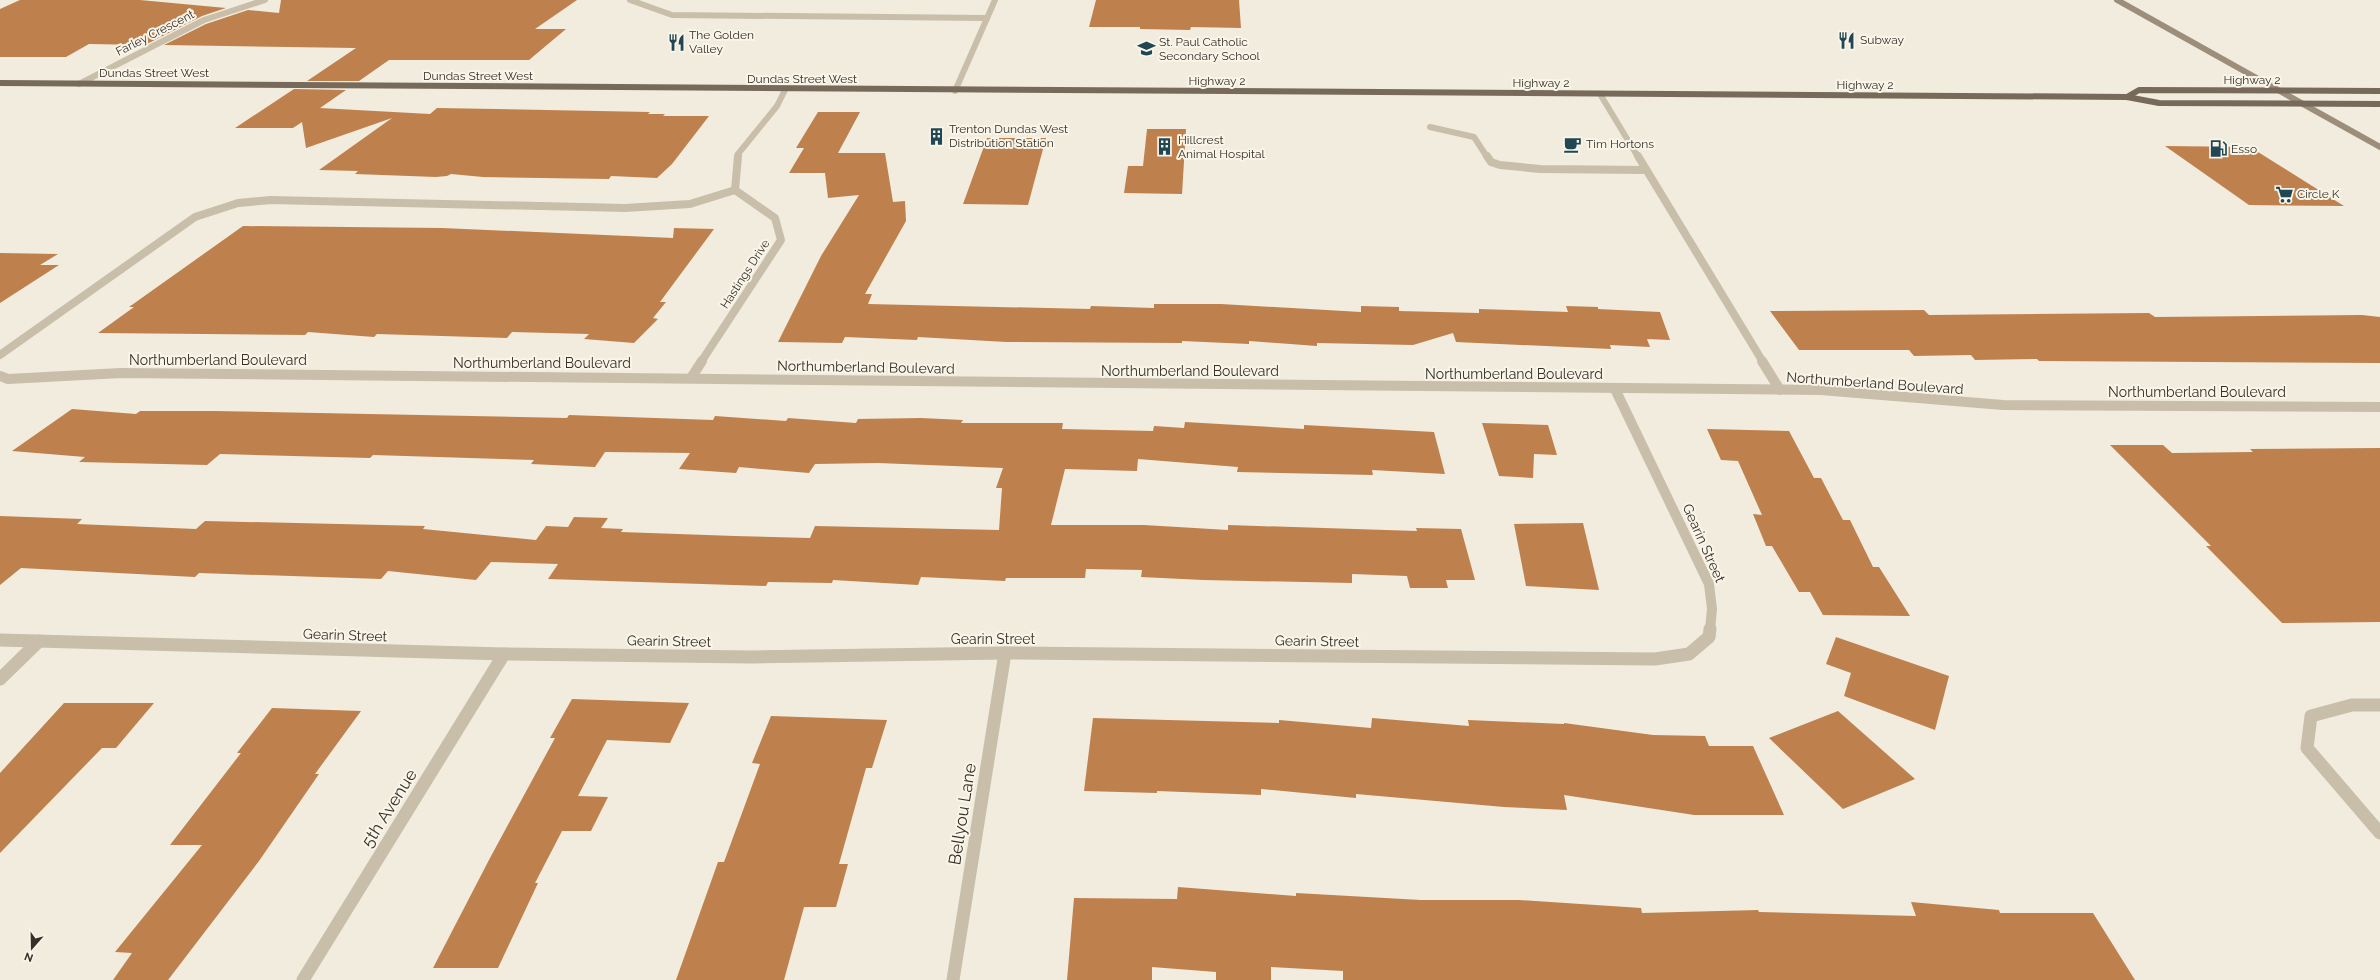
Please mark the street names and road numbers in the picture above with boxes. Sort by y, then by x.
street label: Farley Crescent [113,7,197,59]
street label: Dundas Street West [99,66,209,80]
street label: Dundas Street West [423,69,533,83]
street label: Dundas Street West [747,72,857,86]
street label: Highway 2 [2223,73,2281,87]
street label: Highway 2 [1188,74,1246,88]
street label: Highway 2 [1512,76,1570,90]
street label: Highway 2 [1836,78,1894,92]
street label: Hastings Drive [717,237,773,311]
street label: Northumberland Boulevard [129,352,307,368]
street label: Northumberland Boulevard [453,355,631,371]
street label: Northumberland Boulevard [777,357,955,377]
street label: Northumberland Boulevard [1101,363,1279,379]
street label: Northumberland Boulevard [1425,366,1603,382]
street label: Northumberland Boulevard [1786,369,1964,397]
street label: Northumberland Boulevard [2108,384,2286,400]
street label: Gearin Street [1680,501,1729,585]
street label: Gearin Street [303,626,388,644]
street label: Gearin Street [951,631,1035,647]
street label: Gearin Street [627,632,712,650]
street label: Gearin Street [1275,632,1360,650]
street label: Bellyou Lane [944,762,980,866]
street label: 5th Avenue [357,765,421,851]

